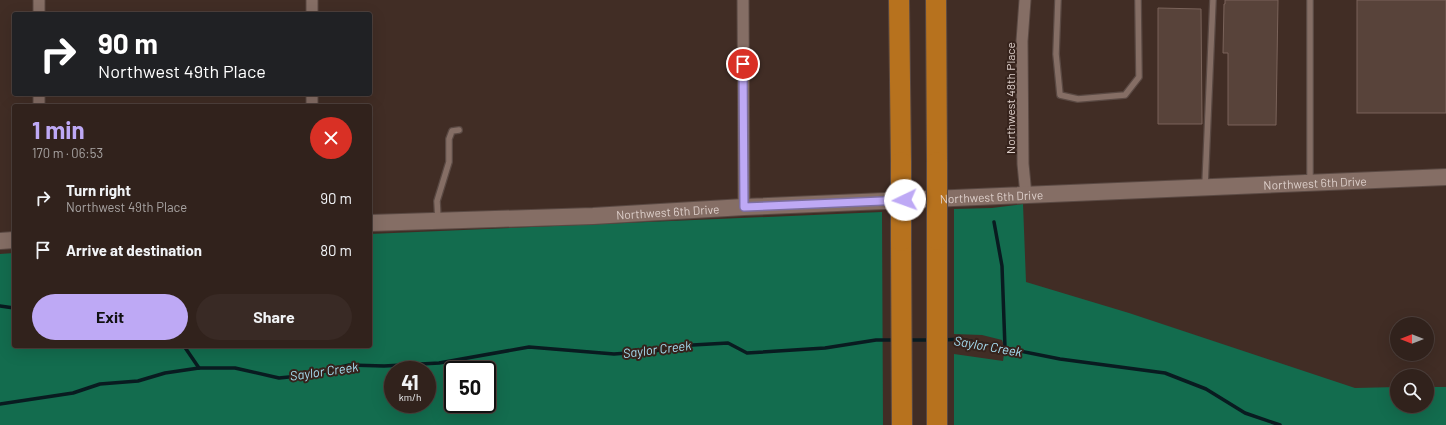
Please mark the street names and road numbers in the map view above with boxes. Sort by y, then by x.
street label: Northwest 48th Place [1003,42,1017,154]
street label: Northwest 6th Drive [1263,173,1367,192]
street label: Northwest 6th Drive [939,187,1043,206]
street label: Northwest 6th Drive [616,201,720,222]

